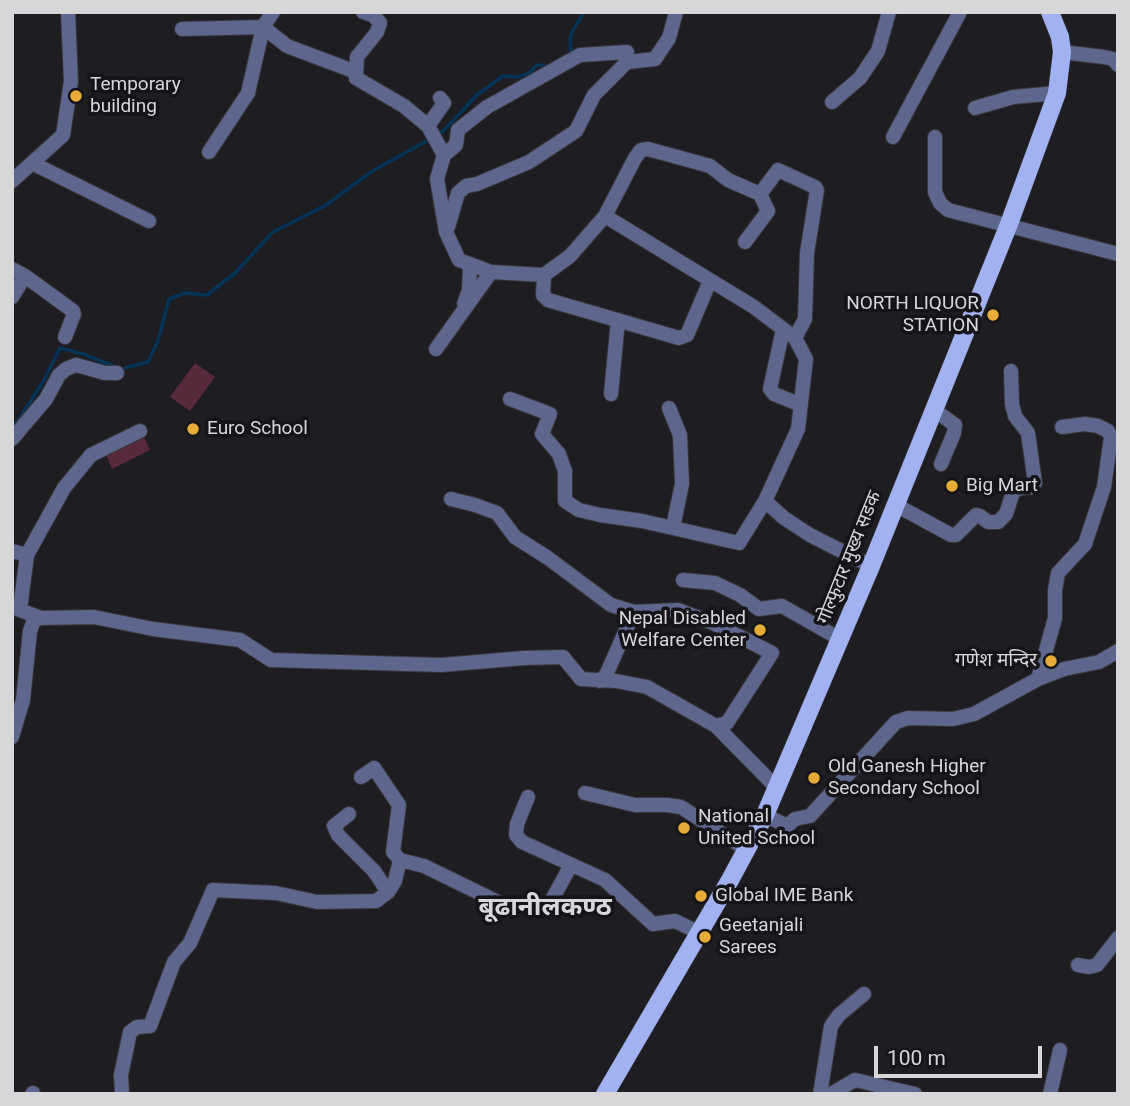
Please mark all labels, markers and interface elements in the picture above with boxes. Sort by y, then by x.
place label: Temporary building [90,74,181,118]
marker: Temporary building [68,88,84,104]
place label: NORTH LIQUOR STATION [846,293,979,337]
marker: NORTH LIQUOR STATION [985,307,1001,323]
place label: Euro School [207,418,308,440]
marker: Euro School [185,421,201,437]
place label: Big Mart [966,475,1038,497]
marker: Big Mart [944,478,960,494]
street label: गोल्फुटार मुख्य सडक [813,488,887,628]
place label: Nepal Disabled Welfare Center [619,608,746,652]
marker: Nepal Disabled Welfare Center [752,622,768,638]
place label: गणेश मन्दिर [955,650,1037,672]
marker: गणेश मन्दिर [1043,653,1059,669]
place label: Old Ganesh Higher Secondary School [828,756,986,800]
marker: Old Ganesh Higher Secondary School [806,770,822,786]
place label: National United School [698,806,815,850]
marker: National United School [676,820,692,836]
place label: Global IME Bank [715,885,853,907]
marker: Global IME Bank [693,888,709,904]
district label: बूढानीलकण्ठ [478,892,612,924]
place label: Geetanjali Sarees [719,915,803,959]
marker: Geetanjali Sarees [697,929,713,945]
scale bar [878,1032,1046,1076]
text: 100 m [887,1046,946,1070]

